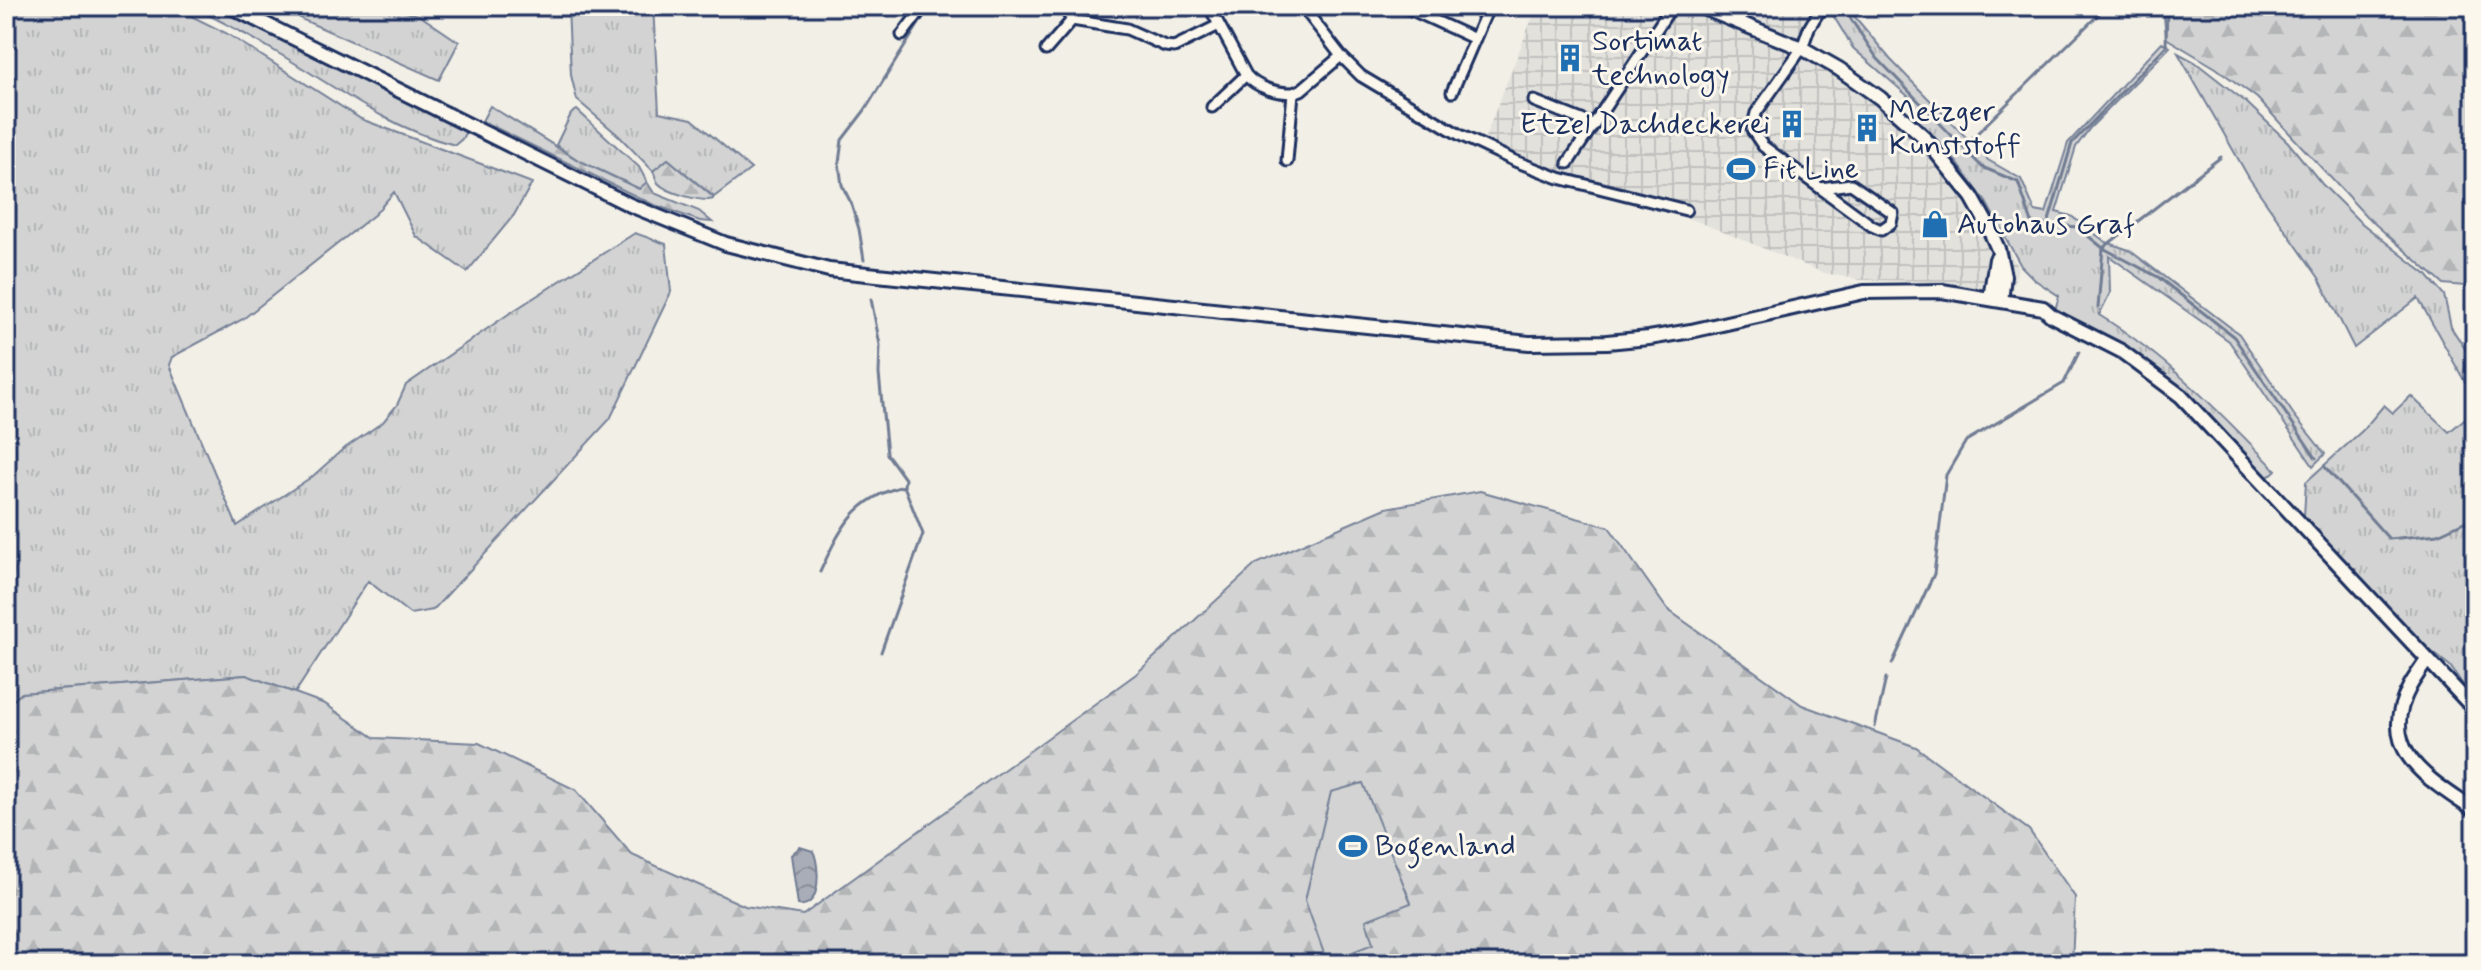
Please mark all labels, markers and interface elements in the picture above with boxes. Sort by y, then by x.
place label: Sortimat technology [1591,22,1730,97]
building icon: Sortimat technology [1555,43,1585,73]
place label: Metzger Kunststoff [1889,92,2021,165]
place label: Etzel Dachdeckerei [1519,105,1770,144]
building icon: Etzel Dachdeckerei [1777,109,1807,139]
building icon: Metzger Kunststoff [1852,113,1882,143]
place label: Fit Line [1763,150,1859,189]
sports icon: Fit Line [1726,154,1756,184]
place label: Autohaus Graf [1957,205,2135,244]
shop icon: Autohaus Graf [1920,209,1950,239]
place label: Bogenland [1375,827,1516,869]
sports icon: Bogenland [1338,831,1368,861]

